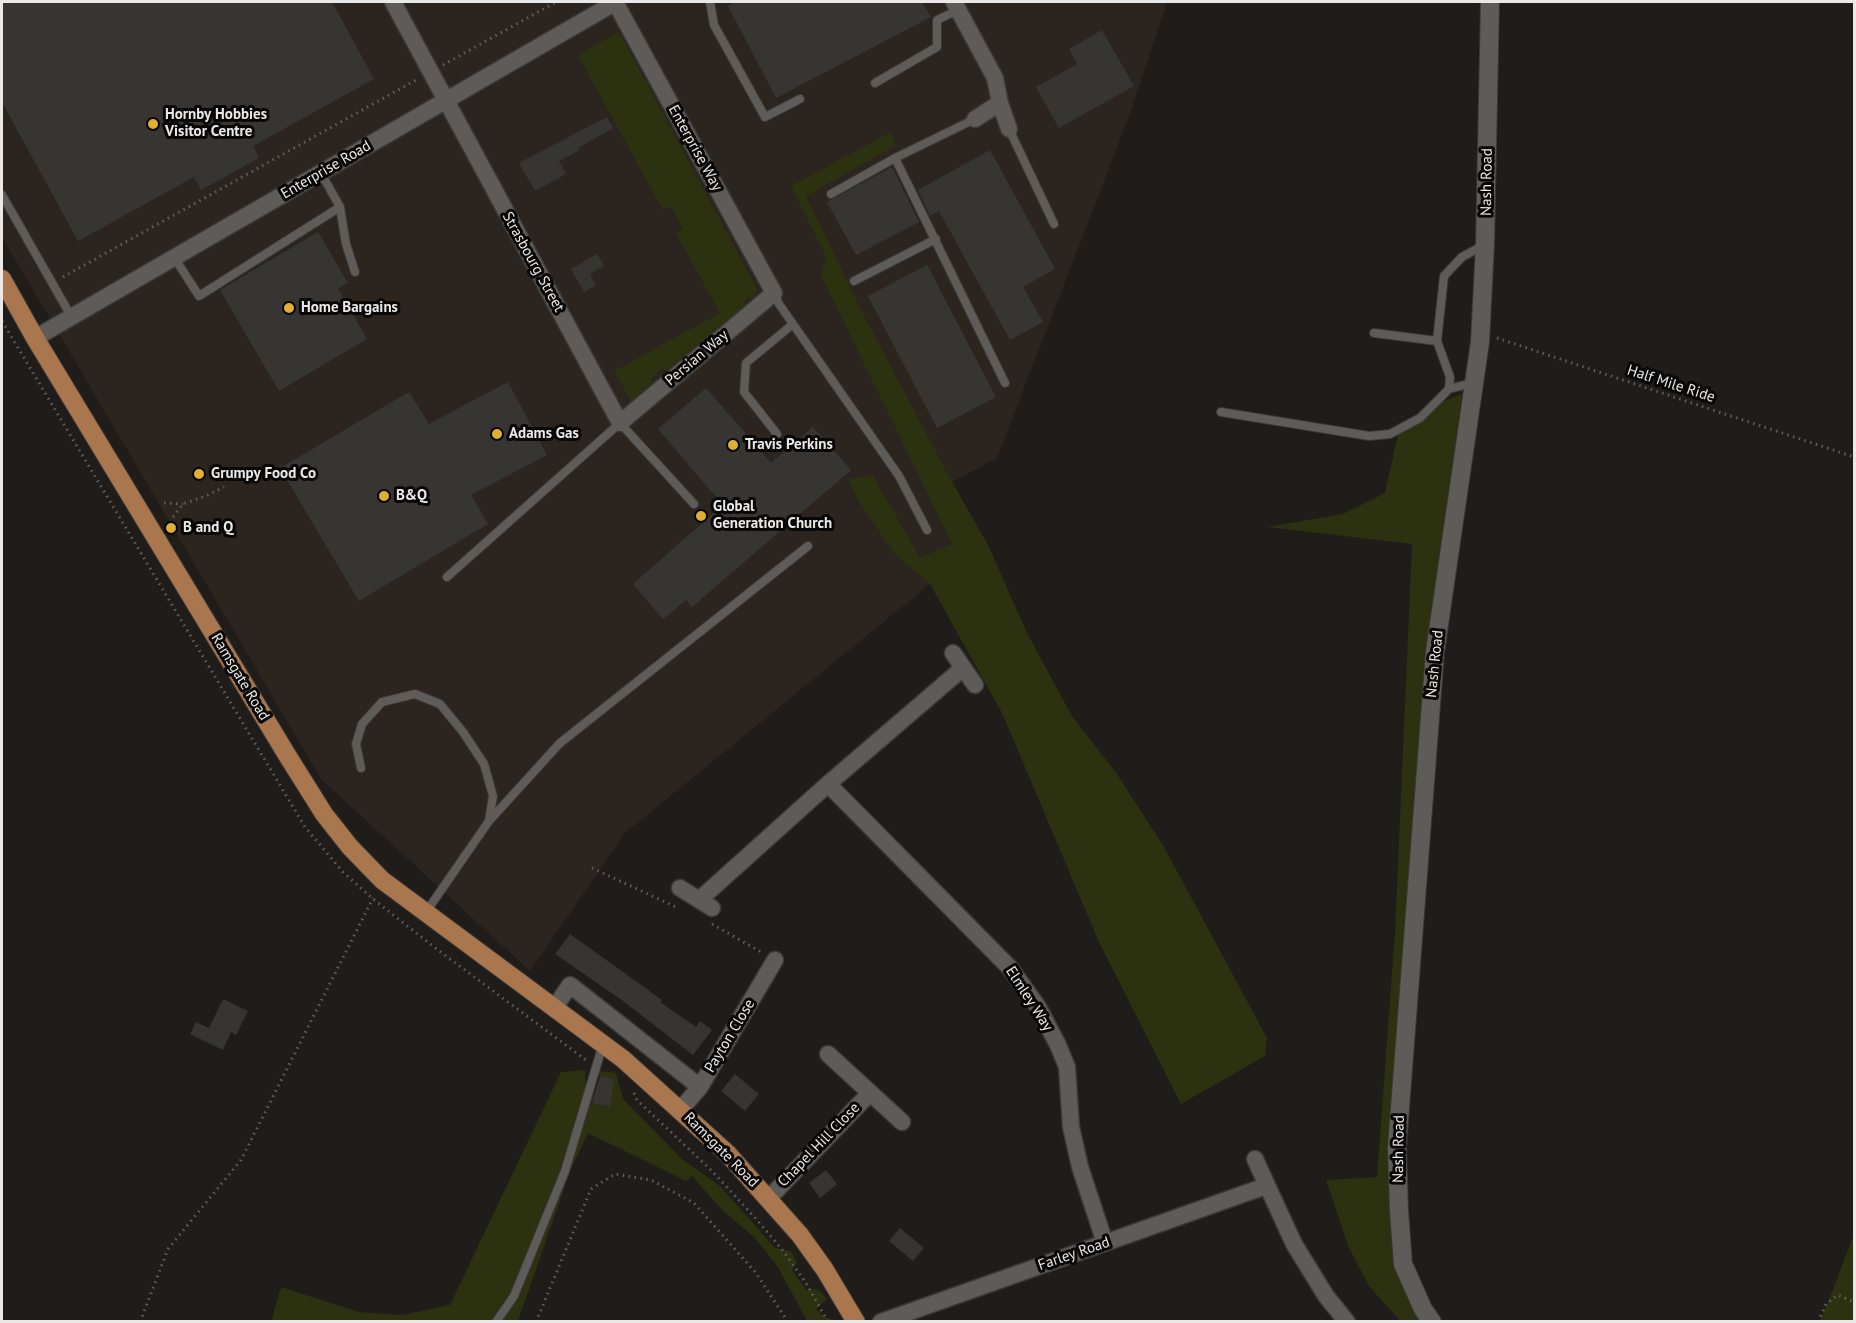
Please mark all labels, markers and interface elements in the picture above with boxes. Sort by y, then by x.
street label: Enterprise Way [664,102,726,194]
place label: Hornby Hobbies Visitor Centre [165,106,267,141]
marker: Hornby Hobbies Visitor Centre [146,117,160,131]
street label: Enterprise Road [278,137,374,203]
street label: Nash Road [1477,148,1497,216]
street label: Strasbourg Street [498,209,568,315]
place label: Home Bargains [301,299,398,317]
marker: Home Bargains [282,301,296,315]
street label: Persian Way [662,326,732,390]
street label: Half Mile Ride [1625,361,1717,407]
place label: Adams Gas [509,425,579,443]
marker: Adams Gas [490,427,504,441]
place label: Travis Perkins [745,436,833,454]
marker: Travis Perkins [726,438,740,452]
place label: Grumpy Food Co [211,465,316,483]
marker: Grumpy Food Co [192,467,206,481]
place label: B&Q [396,487,427,505]
marker: B&Q [377,489,391,503]
place label: Global Generation Church [713,498,832,533]
marker: Global Generation Church [694,509,708,523]
place label: B and Q [183,519,233,537]
marker: B and Q [164,521,178,535]
street label: Nash Road [1423,629,1447,699]
street label: Ramsgate Road [207,630,273,724]
street label: Elmley Way [1001,963,1057,1035]
street label: Payton Close [701,996,759,1076]
street label: Chapel Hill Close [774,1099,864,1191]
street label: Ramsgate Road [680,1109,762,1191]
street label: Nash Road [1389,1115,1409,1183]
street label: Farley Road [1036,1233,1112,1275]

